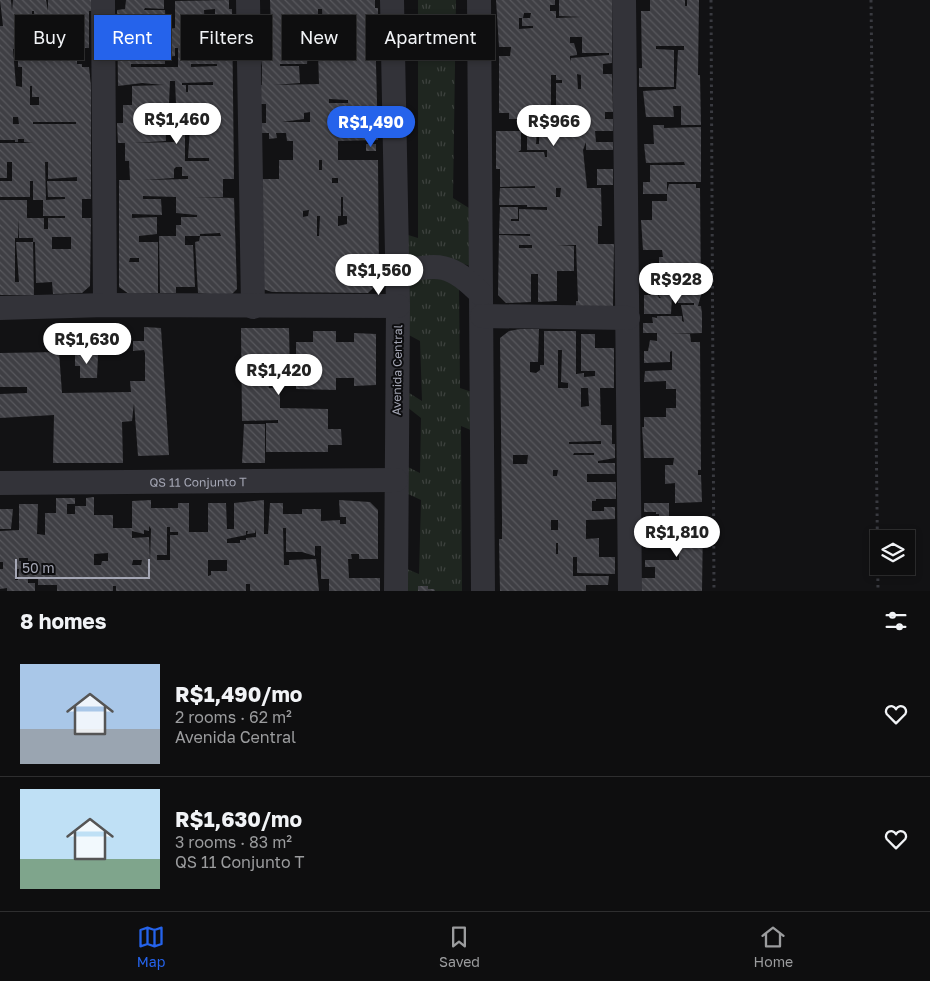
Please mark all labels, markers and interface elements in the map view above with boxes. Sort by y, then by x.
chip: Buy [15,15,84,60]
chip: Rent [94,15,171,60]
chip: Filters [181,15,272,60]
chip: New [282,15,356,60]
chip: Apartment [366,15,495,60]
pin: R$1,460 [131,102,223,145]
pin: R$966 [519,104,589,147]
pin: R$1,490 [325,106,417,148]
text: R$1,460 [144,109,210,129]
text: R$966 [528,111,580,131]
text: R$1,490 [338,112,404,132]
pin: R$1,560 [333,254,425,296]
text: R$1,560 [346,260,412,280]
pin: R$928 [641,262,711,305]
text: R$928 [650,269,702,289]
pin: R$1,630 [41,322,133,365]
street label: Avenida Central [389,324,405,416]
text: R$1,630 [54,329,120,349]
pin: R$1,420 [233,354,325,396]
text: R$1,420 [246,360,312,380]
street label: QS 11 Conjunto T [149,474,247,489]
pin: R$1,810 [631,516,723,558]
text: R$1,810 [645,522,709,542]
map controls [870,530,915,575]
button: layers [870,530,915,575]
scale bar [15,556,150,579]
text: 50 m [22,559,55,576]
icon: filters [882,607,910,635]
text: 8 homes [20,608,107,634]
text: R$1,490/mo [175,681,302,707]
icon: home [60,684,120,744]
icon: heart [882,700,910,728]
text: 2 rooms · 62 m² [175,707,292,727]
text: Avenida Central [175,727,296,747]
text: R$1,630/mo [175,806,302,832]
icon: home [60,809,120,869]
icon: heart [882,825,910,853]
text: 3 rooms · 83 m² [175,832,292,852]
text: QS 11 Conjunto T [175,852,305,872]
tab: Map [137,923,165,970]
tab: Saved [439,923,480,970]
tab: Home [754,923,793,970]

